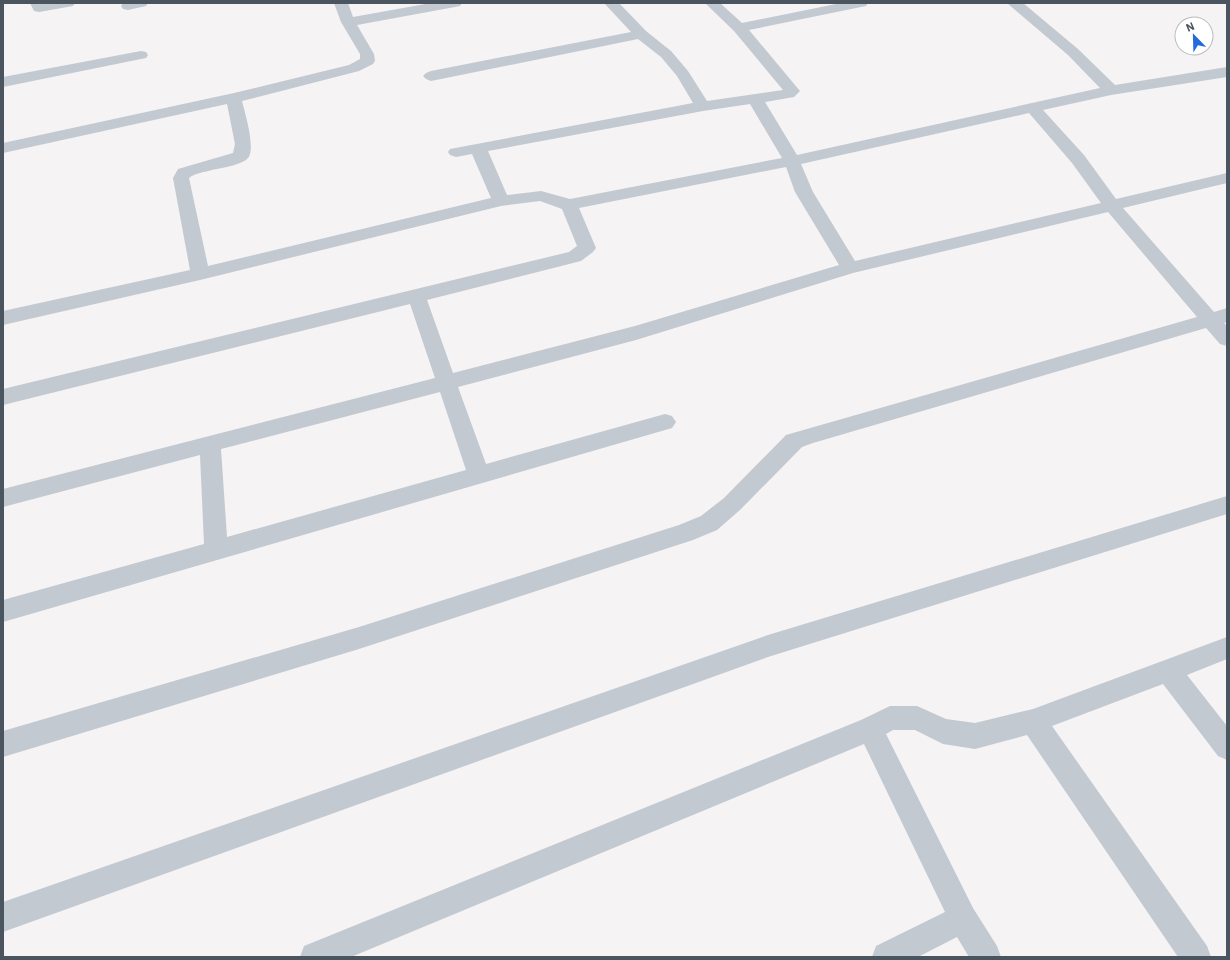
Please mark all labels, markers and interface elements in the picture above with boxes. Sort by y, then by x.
north arrow [1174,16,1214,56]
text: N [1184,19,1197,35]

